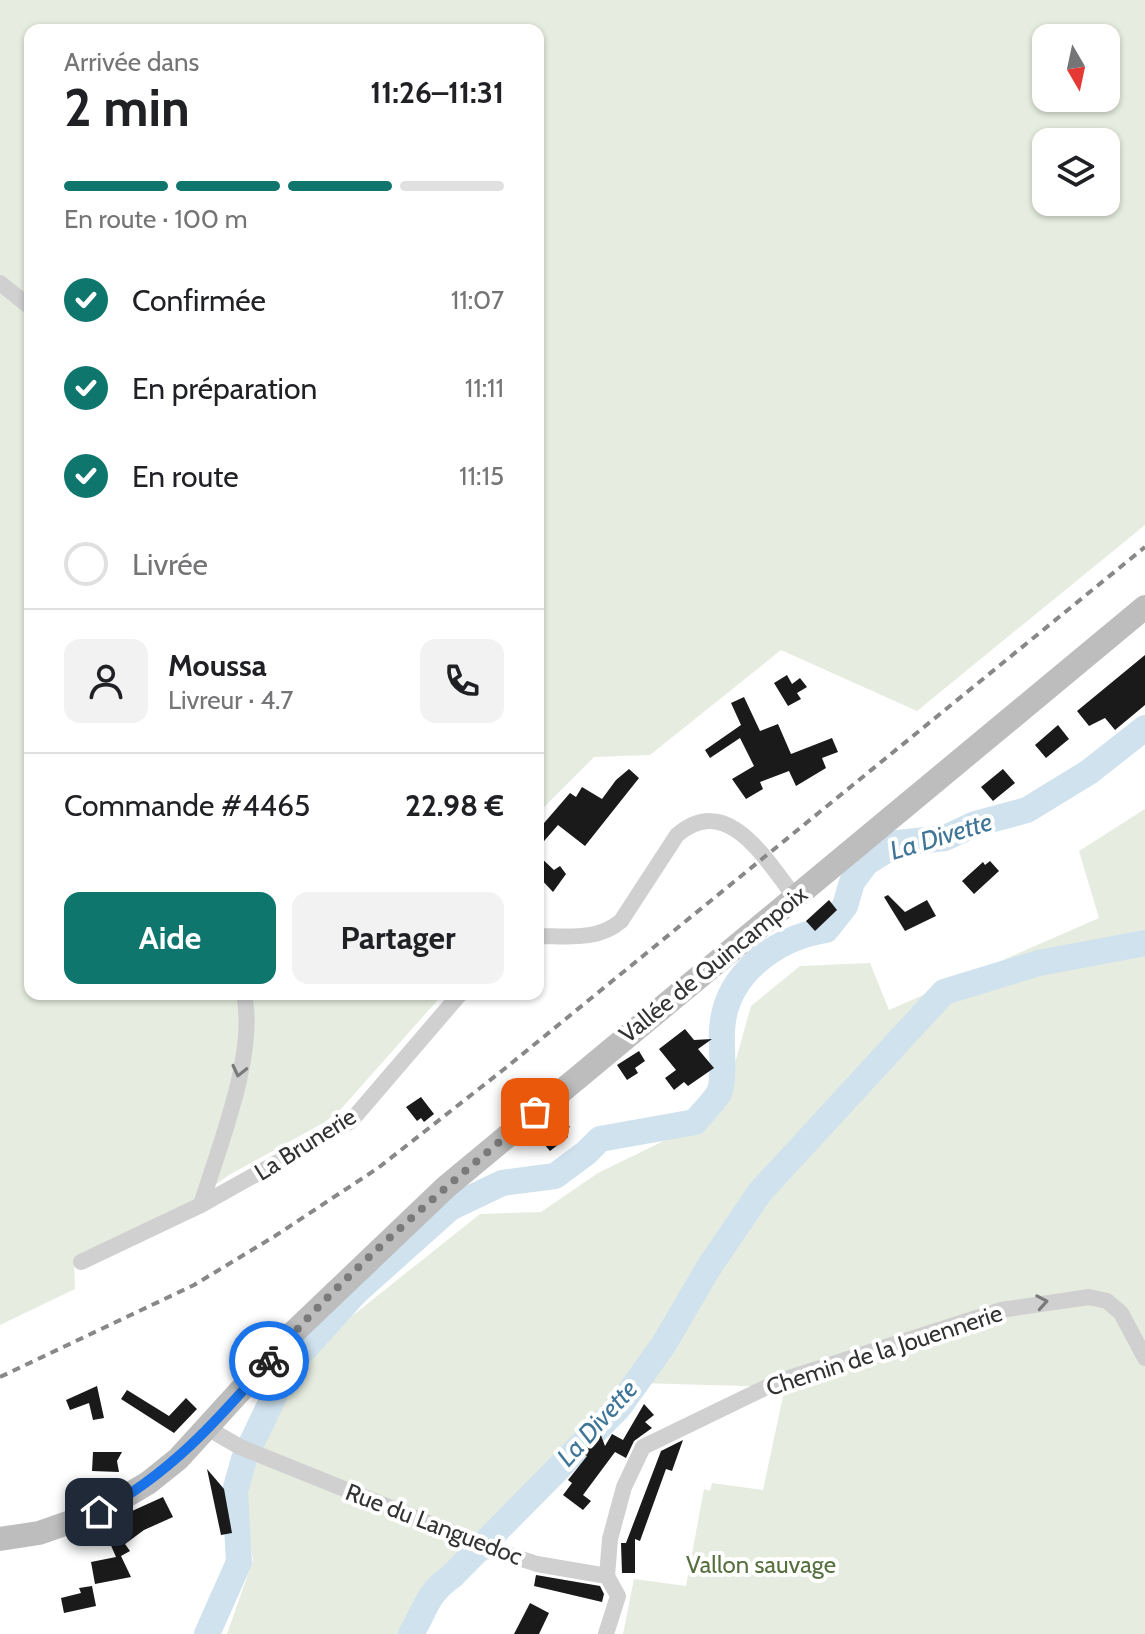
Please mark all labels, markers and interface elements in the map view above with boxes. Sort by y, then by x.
north arrow [1032,24,1120,112]
map controls [1032,24,1120,216]
text: Arrivée dans [64,46,199,78]
text: 11:26–11:31 [370,74,504,111]
text: 2 min [64,76,190,139]
button: layers [1032,128,1120,216]
text: En route · 100 m [64,203,248,235]
icon: check [64,278,108,322]
text: Confirmée [132,282,266,319]
text: 11:07 [451,284,504,316]
icon: check [64,366,108,410]
text: En préparation [132,370,317,407]
text: 11:11 [465,372,504,404]
icon: check [64,454,108,498]
text: En route [132,458,239,495]
text: 11:15 [459,460,504,492]
text: Livrée [132,546,208,583]
button: person [64,639,148,723]
button: phone [420,639,504,723]
text: Moussa [168,647,267,684]
text: Livreur · 4.7 [168,684,293,716]
text: Commande #4465 [64,787,310,824]
text: 22.98 € [405,787,504,824]
water label: La Divette [886,805,996,867]
street label: Vallée de Quincampoix [613,879,813,1049]
button: Aide [64,892,276,984]
button: Partager [292,892,504,984]
one-way arrow [231,1063,248,1077]
pin [501,1078,569,1146]
icon: bag [513,1090,557,1134]
street label: La Brunerie [249,1102,361,1186]
one-way arrow [1035,1295,1048,1312]
street label: Chemin de la Jouennerie [762,1298,1006,1402]
courier [229,1321,309,1401]
icon: bike [247,1339,291,1383]
water label: La Divette [550,1373,644,1473]
street label: Rue du Languedoc [342,1477,527,1571]
pin [65,1478,133,1546]
icon: home [77,1490,121,1534]
park label: Vallon sauvage [686,1550,836,1579]

